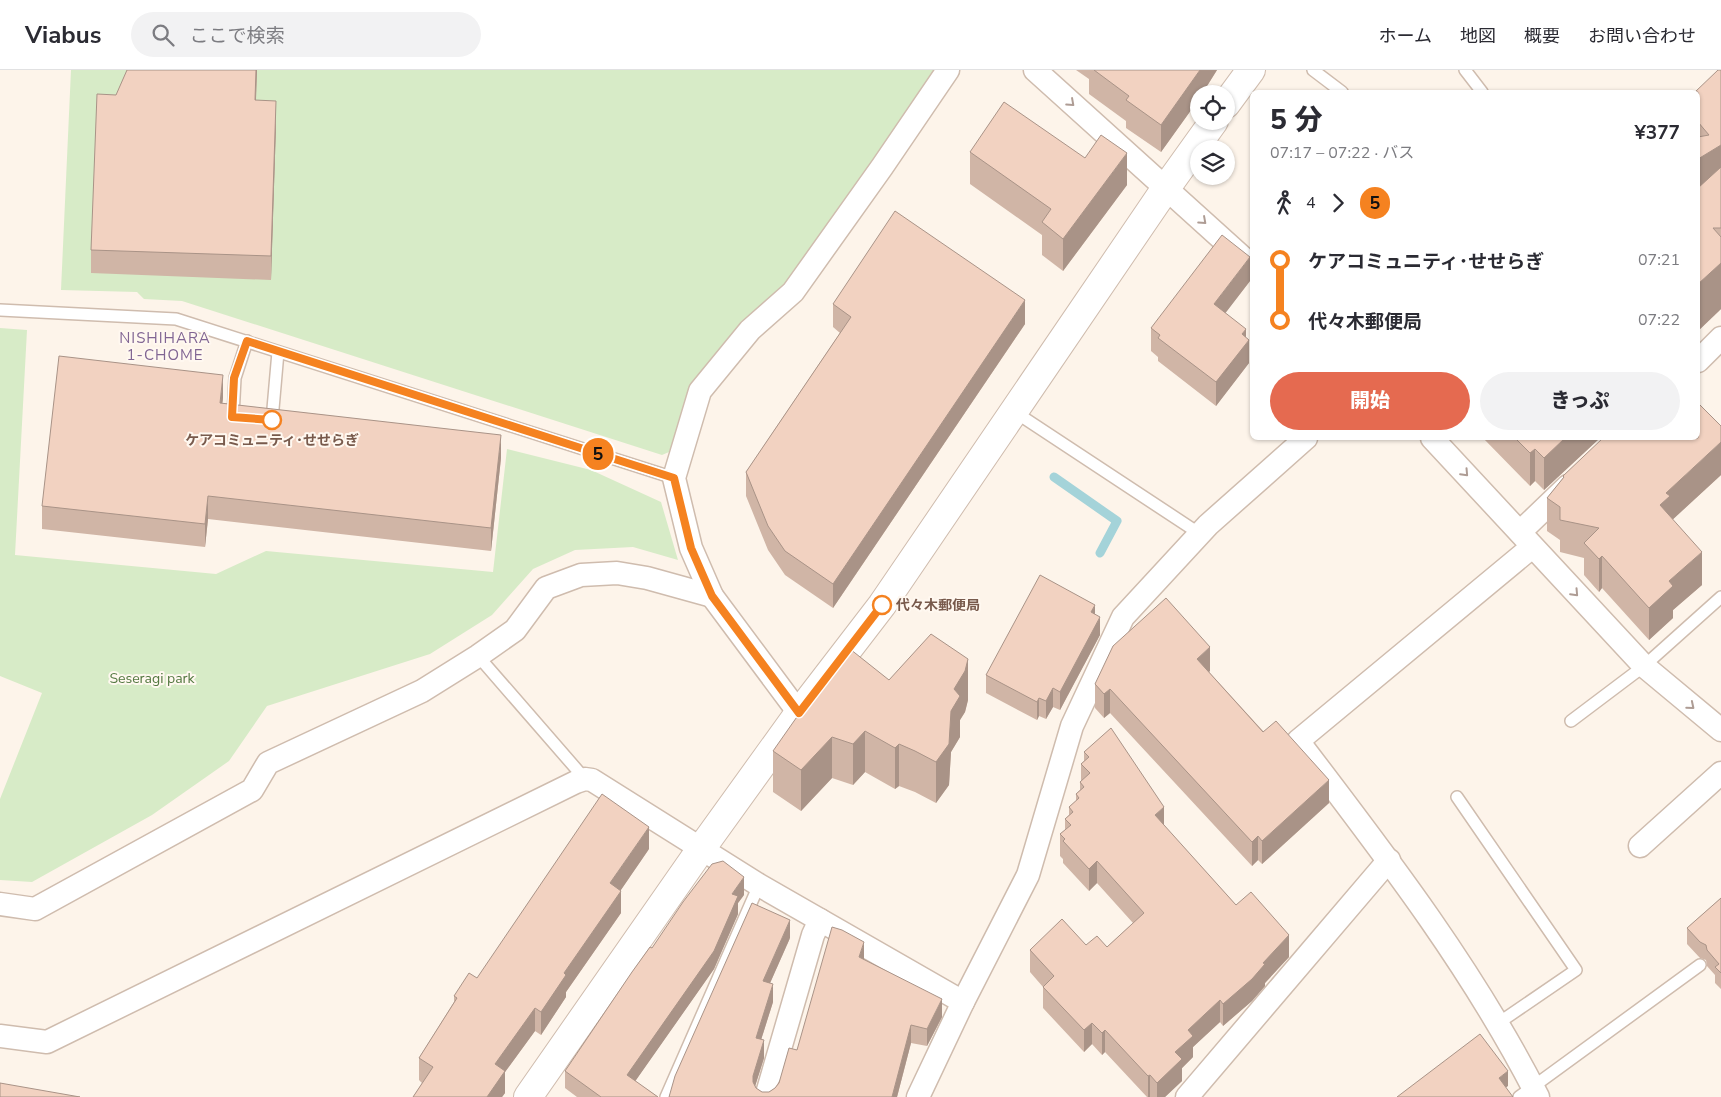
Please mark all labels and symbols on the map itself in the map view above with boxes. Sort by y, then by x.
one-way arrow [1066,97,1075,106]
one-way arrow [1197,215,1206,224]
district label: NISHIHARA 1-CHOME [119,328,211,365]
marker: ケアコミュニティ･せせらぎ [262,410,282,430]
place label: ケアコミュニティ･せせらぎ [185,431,359,450]
line badge: 5 [582,438,614,470]
one-way arrow [1459,467,1468,476]
one-way arrow [1569,587,1578,596]
marker: 代々木郵便局 [872,595,892,615]
place label: 代々木郵便局 [895,596,980,615]
park label: Seseragi park [109,669,196,688]
one-way arrow [1686,700,1695,709]

